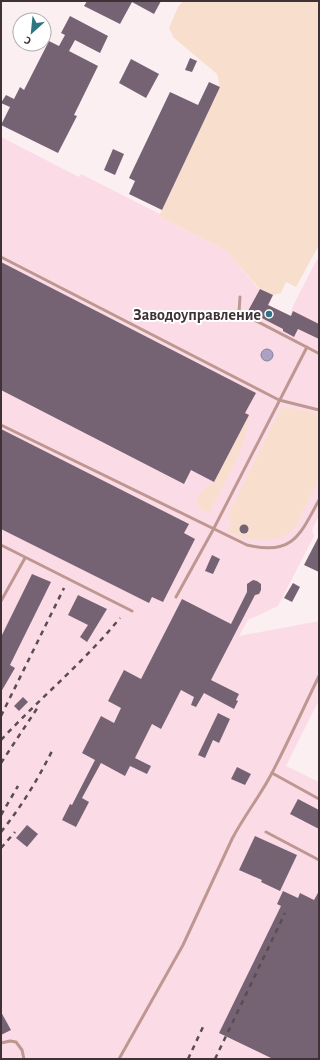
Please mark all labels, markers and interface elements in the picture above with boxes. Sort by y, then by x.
north arrow [12,12,52,52]
text: С [22,34,33,47]
place label: Заводоуправление [133,307,261,324]
marker: Заводоуправление [264,309,274,319]

